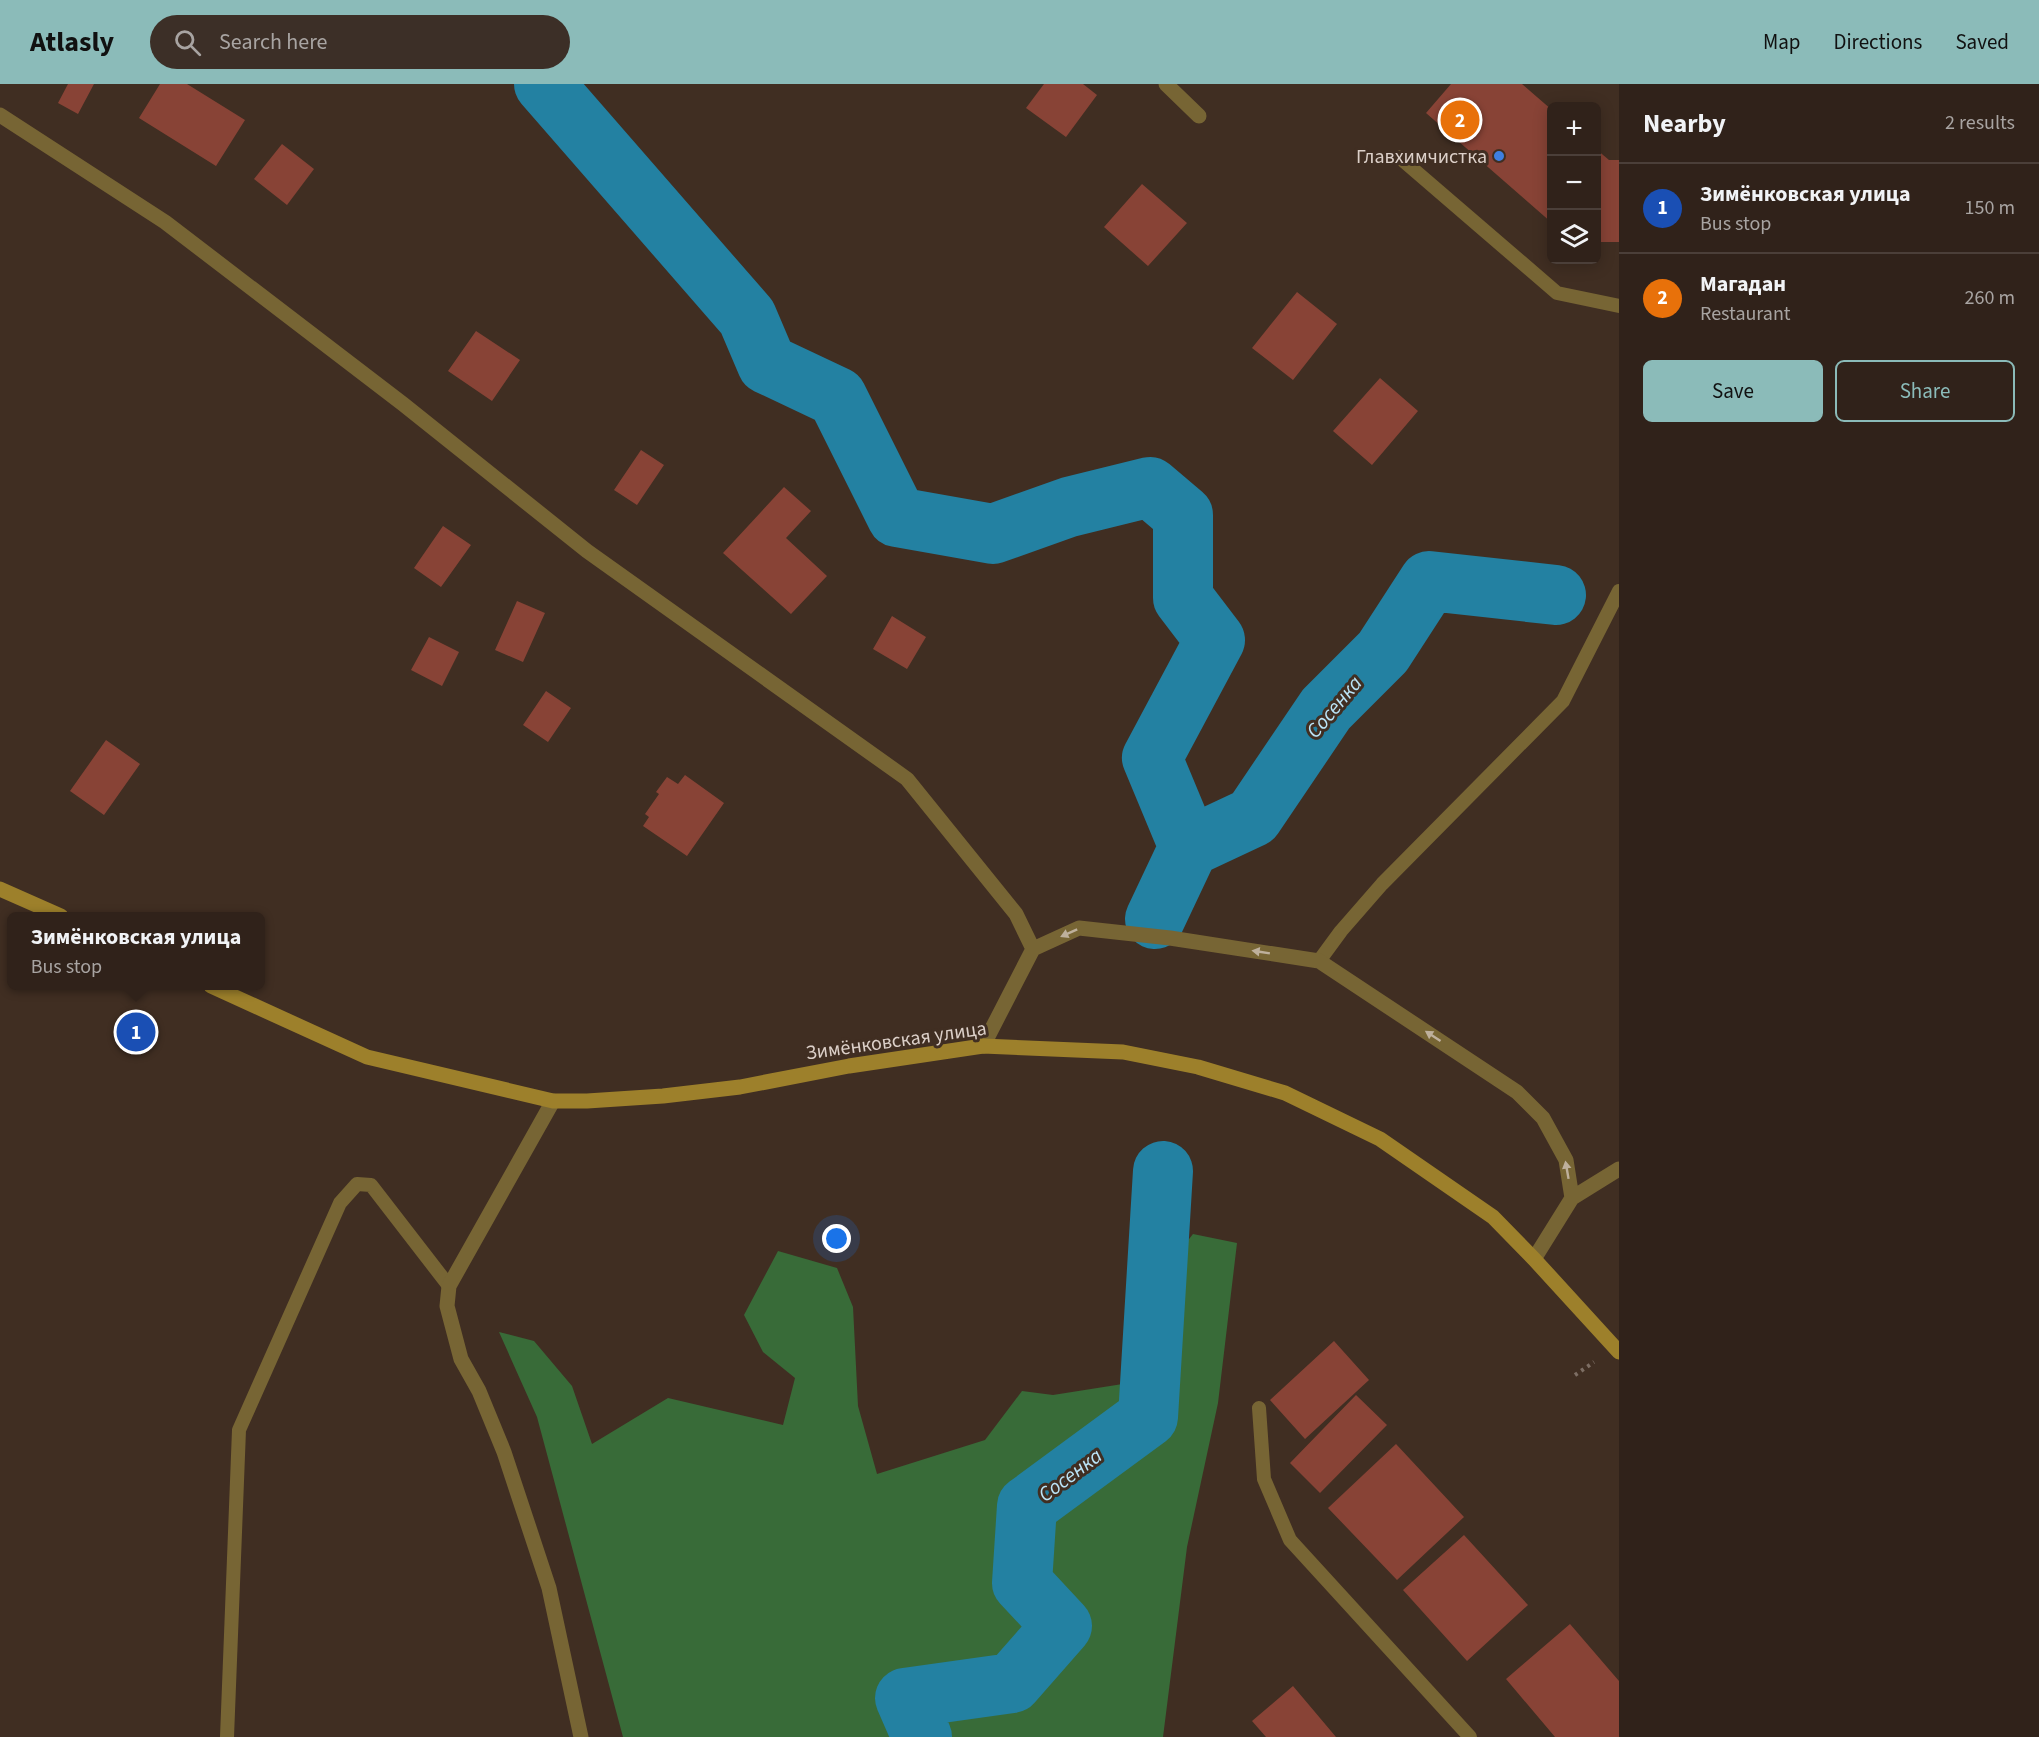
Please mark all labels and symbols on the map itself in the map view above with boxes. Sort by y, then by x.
pin: 2 [1440,98,1480,142]
place label: Главхимчистка [1356,143,1487,171]
marker: Главхимчистка [1492,149,1506,163]
water label: Сосенка [1299,669,1369,745]
one-way arrow [1059,928,1077,938]
one-way arrow [1252,947,1271,956]
pin: 1 [116,1010,156,1054]
street label: Зимёнковская улица [804,1014,988,1068]
one-way arrow [1425,1031,1441,1042]
one-way arrow [1563,1160,1572,1179]
your location [822,1224,851,1253]
water label: Сосенка [1032,1441,1108,1509]

